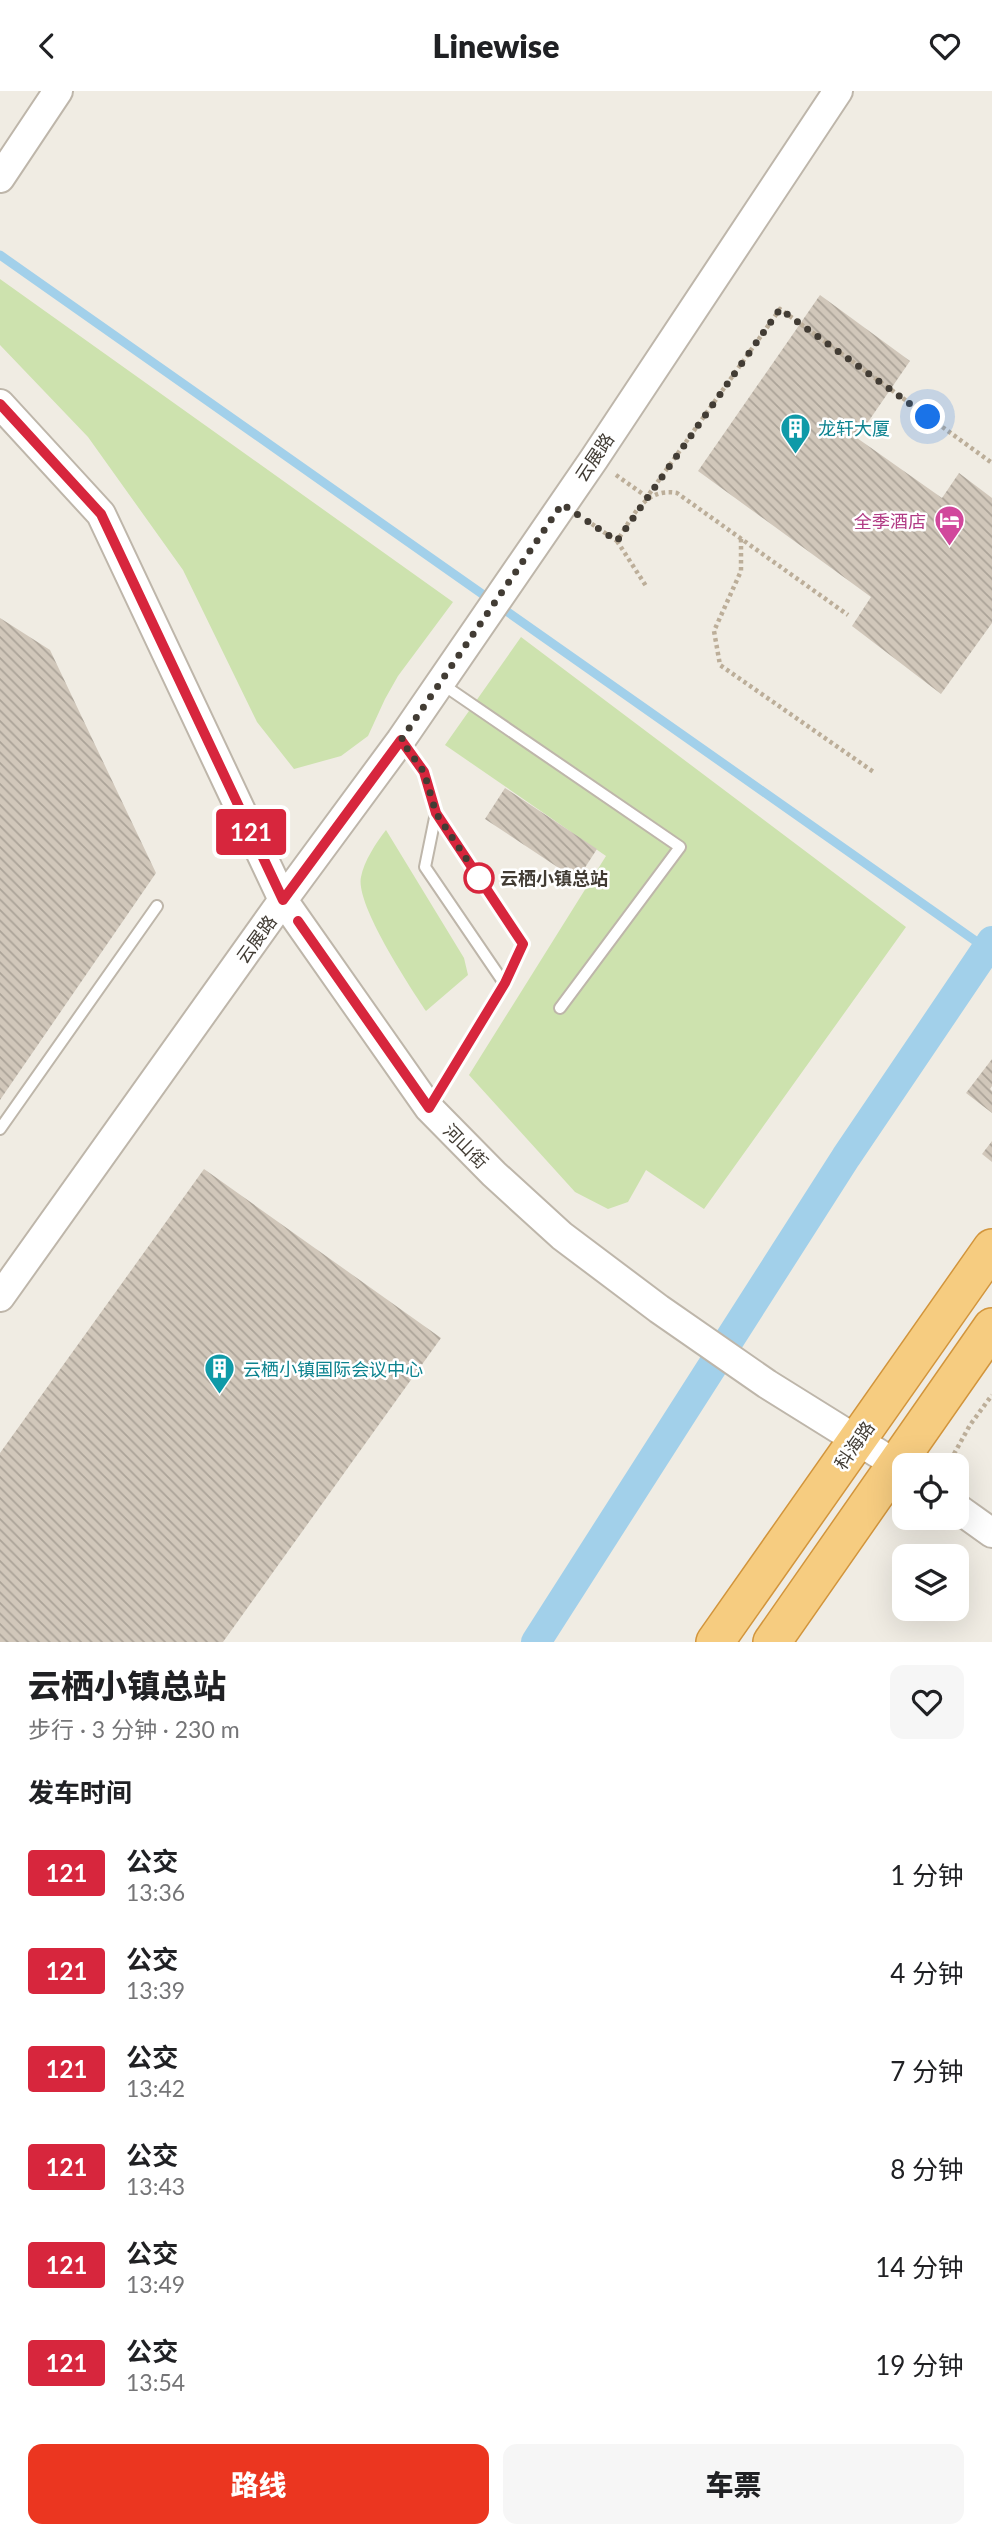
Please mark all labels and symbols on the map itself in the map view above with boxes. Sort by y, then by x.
your location [910,399,945,434]
building icon: 龙轩大厦 [778,411,812,455]
place label: 龙轩大厦 [818,417,890,439]
street label: 云展路 [570,428,618,486]
hotel icon: 全季酒店 [932,504,966,548]
place label: 全季酒店 [854,510,926,532]
line badge: 121 [211,809,291,855]
marker: 云栖小镇总站 [464,863,494,893]
place label: 云栖小镇总站 [500,867,608,889]
street label: 云展路 [231,911,281,967]
street label: 河山街 [439,1119,493,1173]
building icon: 云栖小镇国际会议中心 [203,1352,237,1396]
place label: 云栖小镇国际会议中心 [243,1358,423,1380]
street label: 科海路 [830,1417,878,1473]

